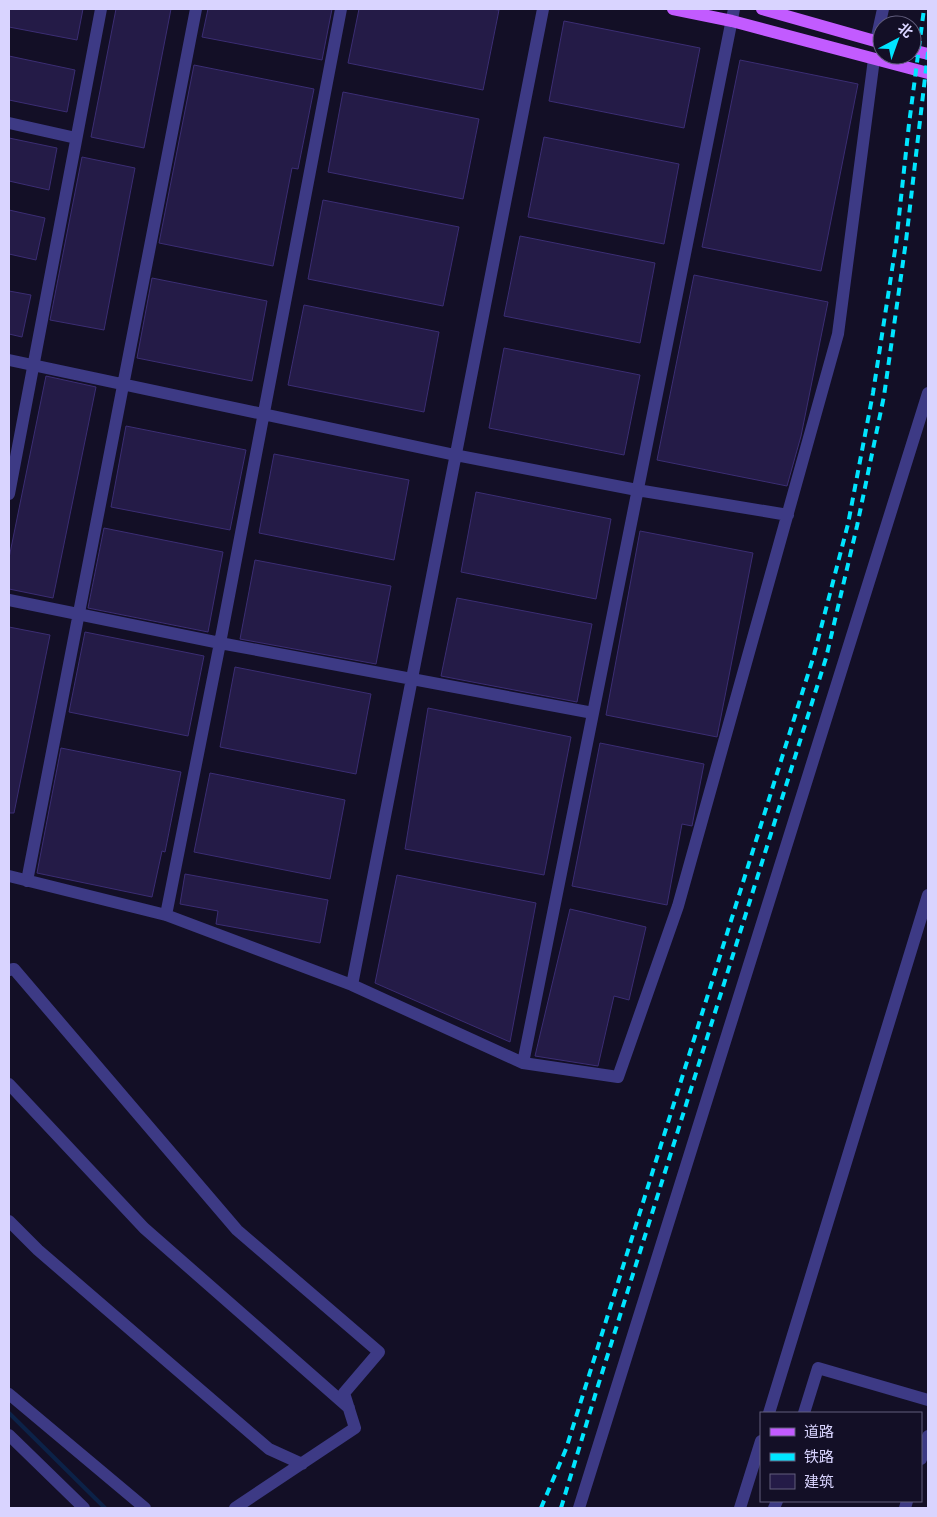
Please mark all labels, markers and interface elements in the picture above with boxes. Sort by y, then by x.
north arrow [872,15,922,65]
text: 北 [894,19,917,42]
legend [760,1412,922,1502]
text: 道路 [804,1423,834,1441]
text: 铁路 [804,1448,834,1466]
text: 建筑 [804,1473,834,1491]

